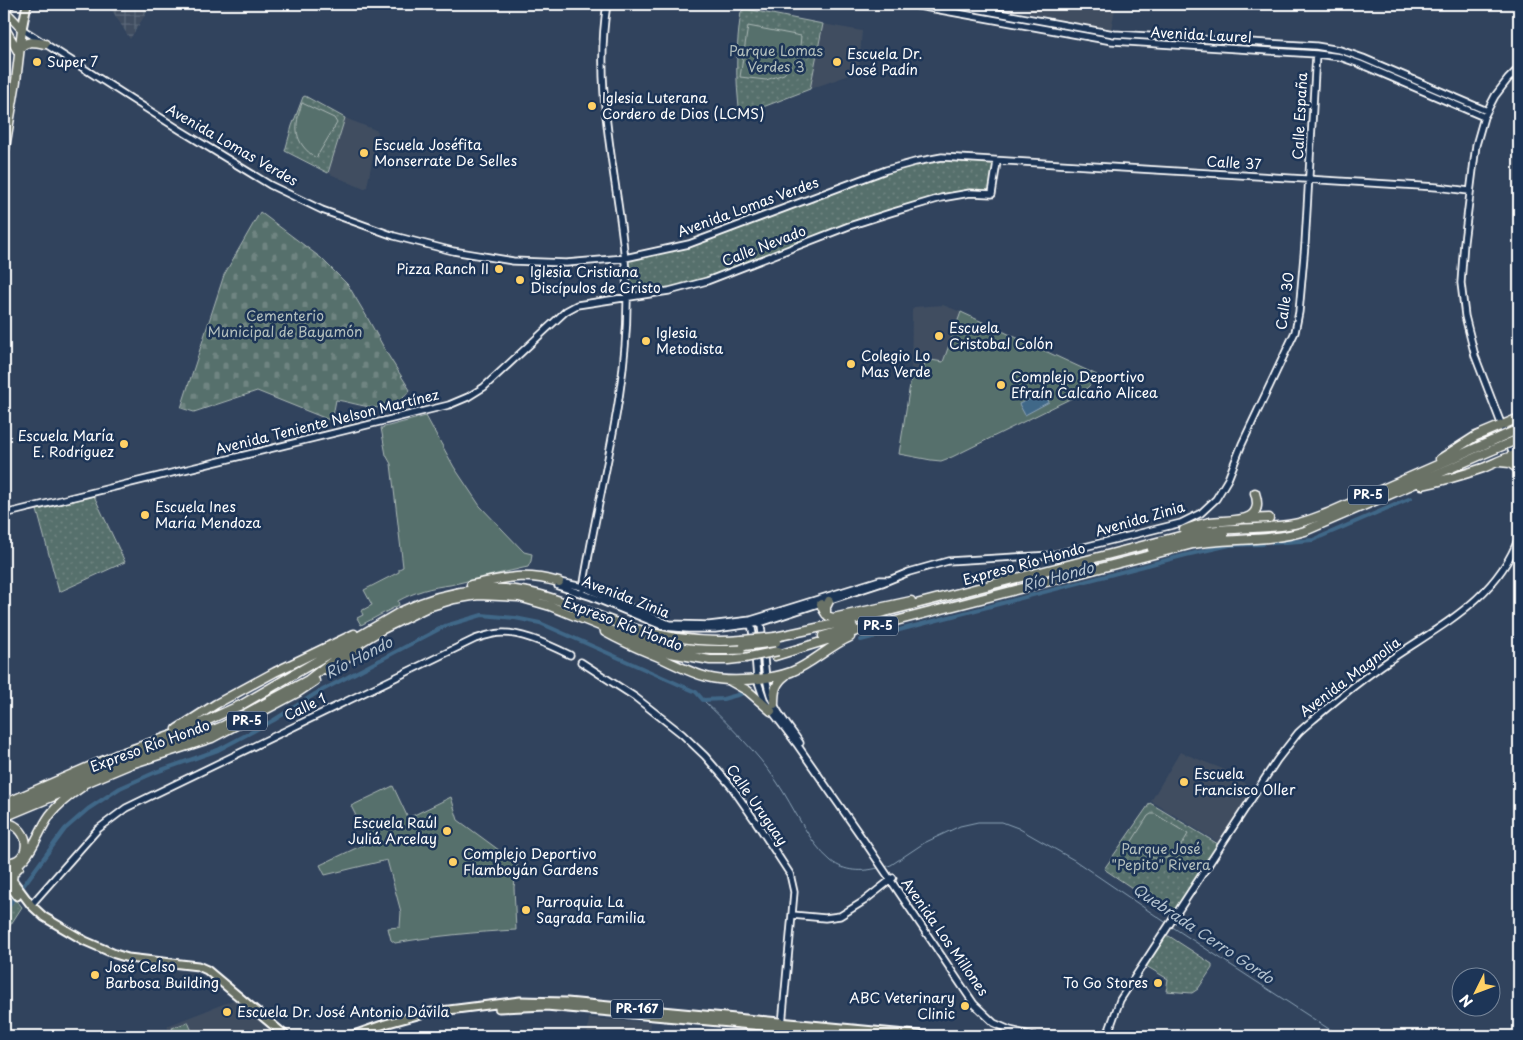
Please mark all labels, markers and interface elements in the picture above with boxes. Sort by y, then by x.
street label: Avenida Laurel [1150,21,1252,48]
park label: Parque Lomas Verdes 3 [729,40,823,77]
place label: Escuela Dr. José Padín [847,43,922,80]
place label: Super 7 [47,51,98,72]
marker: Super 7 [31,56,43,68]
marker: Escuela Dr. José Padín [831,56,843,68]
street label: Calle España [1287,72,1312,160]
place label: Iglesia Luterana Cordero de Dios (LCMS) [602,87,765,124]
street label: Avenida Lomas Verdes [163,98,302,191]
marker: Iglesia Luterana Cordero de Dios (LCMS) [586,100,598,112]
place label: Escuela Joséfita Monserrate De Selles [374,134,517,171]
marker: Escuela Joséfita Monserrate De Selles [358,147,370,159]
street label: Calle 37 [1206,151,1263,174]
street label: Avenida Lomas Verdes [674,171,821,242]
street label: Calle Nevado [719,220,809,271]
place label: Pizza Ranch II [396,258,489,279]
place label: Iglesia Cristiana Discípulos de Cristo [530,261,661,298]
marker: Pizza Ranch II [493,263,505,275]
street label: Calle 30 [1270,271,1299,331]
marker: Iglesia Cristiana Discípulos de Cristo [514,274,526,286]
park label: Cementerio Municipal de Bayamón [208,305,362,342]
place label: Escuela Cristobal Colón [949,317,1053,354]
place label: Iglesia Metodista [656,322,723,359]
marker: Escuela Cristobal Colón [933,330,945,342]
marker: Iglesia Metodista [640,335,652,347]
place label: Colegio Lo Mas Verde [861,345,931,382]
marker: Colegio Lo Mas Verde [845,358,857,370]
place label: Complejo Deportivo Efraín Calcaño Alicea [1011,366,1158,403]
marker: Complejo Deportivo Efraín Calcaño Alicea [995,379,1007,391]
street label: Avenida Teniente Nelson Martínez [213,383,441,459]
place label: Escuela María E. Rodríguez [18,425,114,462]
marker: Escuela María E. Rodríguez [118,438,130,450]
road number: PR-5 [1348,486,1388,504]
place label: Escuela Ines María Mendoza [155,496,261,533]
street label: Avenida Zinia [1093,496,1188,541]
marker: Escuela Ines María Mendoza [139,509,151,521]
street label: Expreso Río Hondo [961,540,1087,588]
water label: Río Hondo [1020,559,1096,595]
street label: Avenida Zinia [579,570,674,623]
street label: Expreso Río Hondo [561,591,686,656]
road number: PR-5 [858,616,898,636]
water label: Río Hondo [321,630,397,683]
street label: Avenida Magnolia [1295,631,1405,722]
street label: Calle 1 [280,687,329,726]
road number: PR-5 [227,711,267,730]
street label: Expreso Río Hondo [87,714,213,777]
street label: Calle Uruguay [722,760,793,850]
place label: Escuela Francisco Oller [1194,763,1296,800]
marker: Escuela Francisco Oller [1178,776,1190,788]
place label: Escuela Raúl Juliá Arcelay [348,812,437,849]
marker: Escuela Raúl Juliá Arcelay [441,825,453,837]
park label: Parque José "Pepito" Rivera [1111,838,1211,875]
place label: Complejo Deportivo Flamboyán Gardens [463,843,598,880]
marker: Complejo Deportivo Flamboyán Gardens [447,856,459,868]
street label: Avenida Los Millones [897,873,994,1000]
water label: Quebrada Cerro Gordo [1129,877,1280,989]
place label: Parroquia La Sagrada Familia [536,891,646,928]
marker: Parroquia La Sagrada Familia [520,904,532,916]
place label: José Celso Barbosa Building [105,956,219,993]
north arrow [1450,968,1500,1018]
marker: José Celso Barbosa Building [89,969,101,981]
place label: To Go Stores [1063,972,1148,993]
marker: To Go Stores [1152,977,1164,989]
place label: ABC Veterinary Clinic [849,987,955,1024]
text: N [1454,990,1477,1012]
road number: PR-167 [611,1000,663,1019]
marker: ABC Veterinary Clinic [959,1000,971,1012]
place label: Escuela Dr. José Antonio Dávila [237,1001,450,1022]
marker: Escuela Dr. José Antonio Dávila [221,1006,233,1018]

